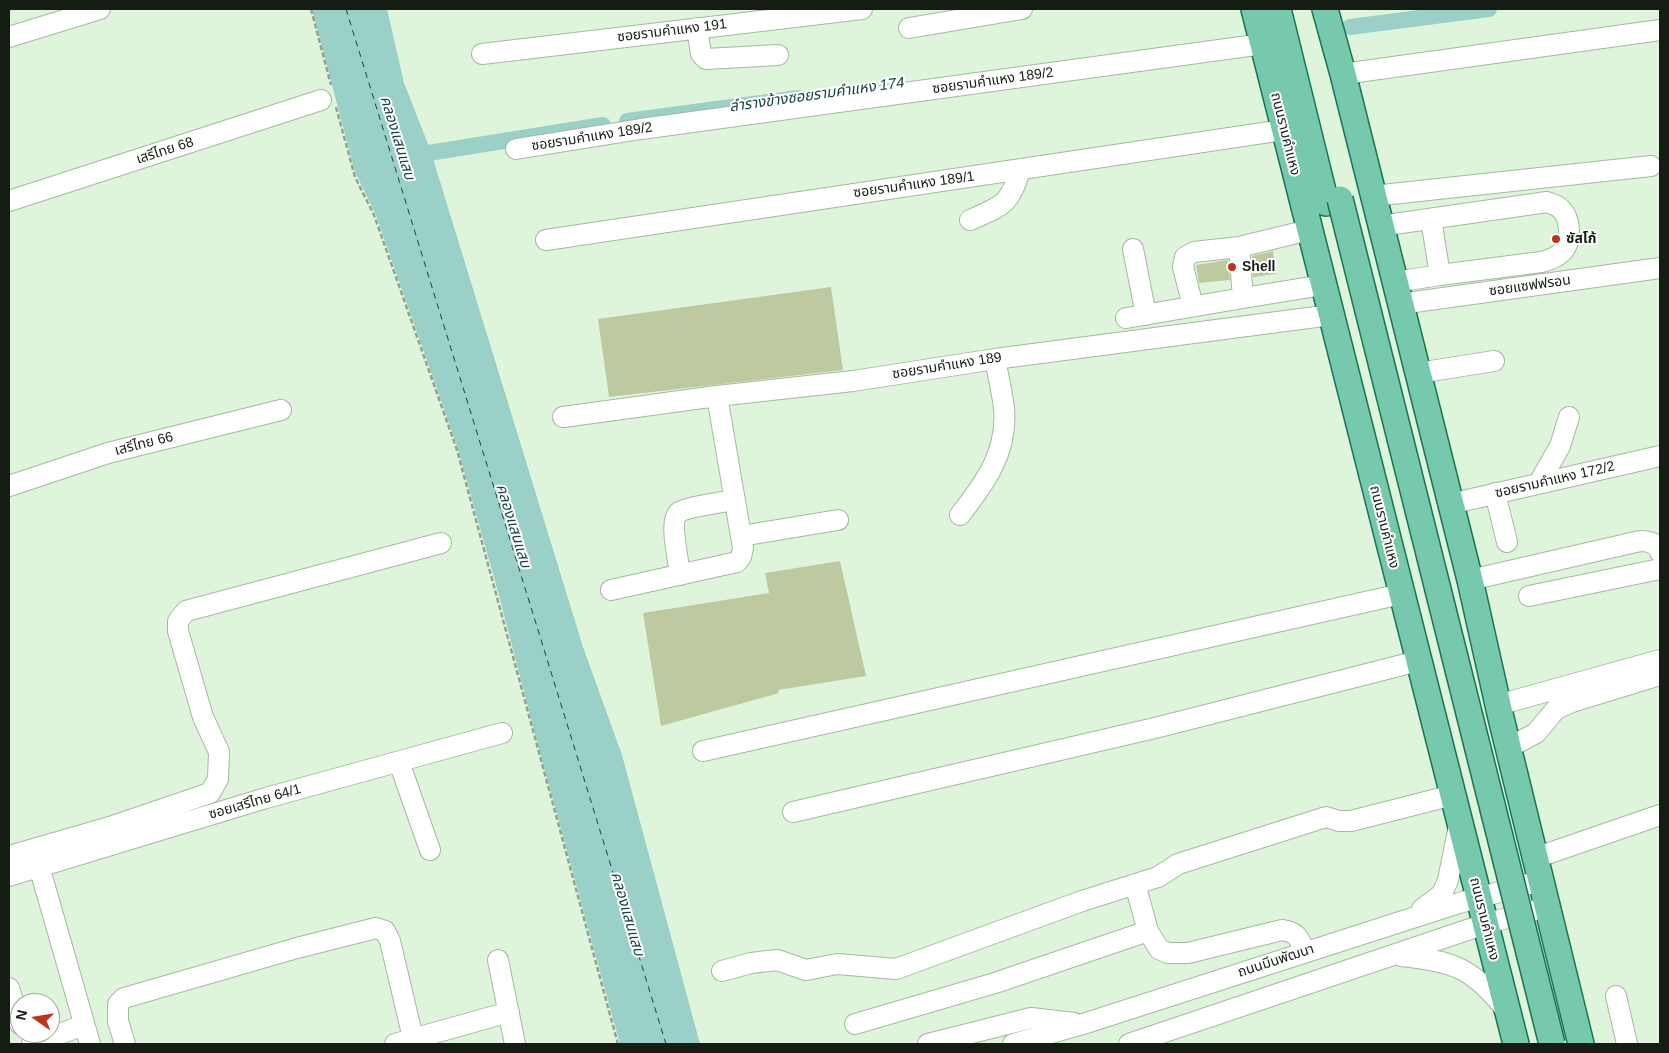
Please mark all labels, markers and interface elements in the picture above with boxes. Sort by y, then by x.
street label: ซอยรามคำแหง 191 [616,16,728,46]
street label: ซอยรามคำแหง 189/2 [931,64,1055,98]
water label: ลำรางข้างซอยรามคำแหง 174 [728,74,906,116]
street label: ถนนรามคำแหง [1267,91,1303,177]
water label: คลองแสนแสบ [376,94,418,182]
street label: ซอยรามคำแหง 189/2 [530,119,654,155]
street label: เสรีไทย 68 [134,134,196,168]
street label: ซอยรามคำแหง 189/1 [852,168,976,202]
place label: ซัสโก้ [1566,231,1596,247]
marker: ซัสโก้ [1550,233,1562,245]
place label: Shell [1242,259,1275,275]
marker: Shell [1226,261,1238,273]
street label: ซอยแซฟฟรอน [1488,272,1572,300]
street label: ซอยรามคำแหง 189 [891,349,1003,383]
street label: เสรีไทย 66 [113,429,175,459]
street label: ซอยรามคำแหง 172/2 [1494,458,1616,502]
water label: คลองแสนแสบ [492,482,534,570]
street label: ถนนรามคำแหง [1366,484,1402,570]
street label: ซอยเสรีไทย 64/1 [207,781,303,823]
water label: คลองแสนแสบ [606,870,648,958]
street label: ถนนรามคำแหง [1466,876,1502,962]
street label: ถนนมีนพัฒนา [1236,941,1316,981]
north arrow [10,993,60,1043]
text: N [12,1008,30,1022]

